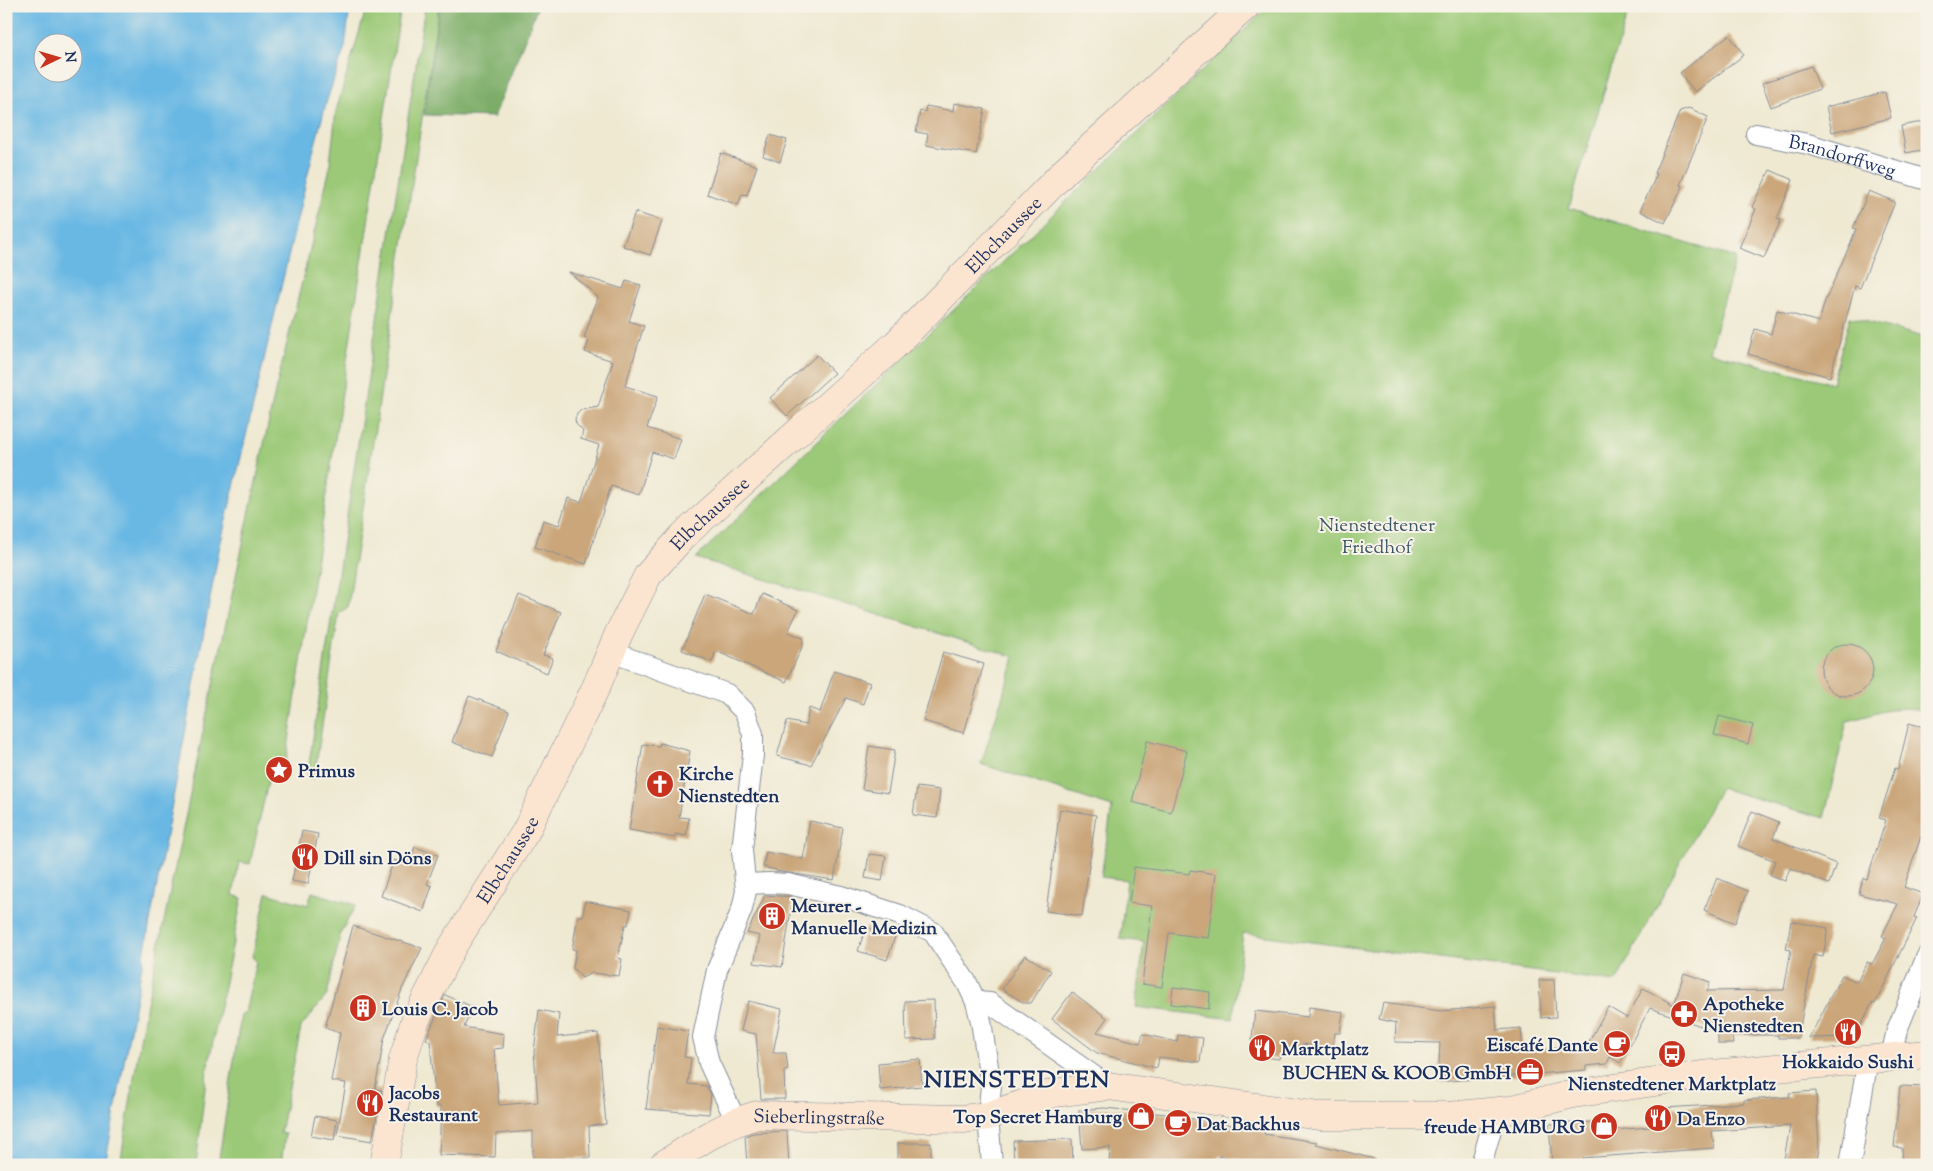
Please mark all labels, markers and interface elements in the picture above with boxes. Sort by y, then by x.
north arrow [32,32,82,82]
text: N [59,51,79,63]
street label: Brandorffweg [1786,130,1899,186]
street label: Elbchaussee [961,191,1049,281]
street label: Elbchaussee [665,471,757,558]
park label: Nienstedtener Friedhof [1319,513,1435,562]
place icon: Primus [264,755,294,785]
place label: Primus [298,759,355,786]
place label: Kirche Nienstedten [679,762,780,811]
church icon: Kirche Nienstedten [645,769,675,799]
street label: Elbchaussee [472,812,547,910]
restaurant icon: Dill sin Döns [290,842,320,872]
place label: Dill sin Döns [324,846,432,873]
place label: Meurer - Manuelle Medizin [791,894,938,943]
building icon: Meurer - Manuelle Medizin [757,901,787,931]
place label: Apotheke Nienstedten [1703,992,1804,1041]
building icon: Louis C. Jacob [348,993,378,1023]
place label: Louis C. Jacob [382,997,499,1024]
pharmacy icon: Apotheke Nienstedten [1669,999,1699,1029]
restaurant icon: Hokkaido Sushi [1833,1017,1863,1047]
cafe icon: Eiscafé Dante [1602,1029,1632,1059]
restaurant icon: Marktplatz [1247,1033,1277,1063]
place label: Eiscafé Dante [1487,1033,1598,1060]
place label: Marktplatz [1281,1037,1369,1064]
bus stop icon: Nienstedtener Marktplatz [1657,1039,1687,1069]
place label: Hokkaido Sushi [1782,1050,1914,1077]
office icon: BUCHEN & KOOB GmbH [1515,1057,1545,1087]
place label: BUCHEN & KOOB GmbH [1283,1061,1512,1088]
district label: NIENSTEDTEN [924,1064,1110,1098]
place label: Nienstedtener Marktplatz [1568,1072,1776,1099]
place label: Jacobs Restaurant [387,1081,478,1130]
restaurant icon: Jacobs Restaurant [355,1088,385,1118]
shop icon: Top Secret Hamburg [1126,1101,1156,1131]
restaurant icon: Da Enzo [1643,1103,1673,1133]
street label: Sieberlingstraße [753,1104,885,1133]
place label: Top Secret Hamburg [953,1105,1123,1132]
place label: Da Enzo [1677,1107,1746,1134]
cafe icon: Dat Backhus [1163,1108,1193,1138]
shop icon: freude HAMBURG [1589,1111,1619,1141]
place label: Dat Backhus [1197,1112,1300,1139]
place label: freude HAMBURG [1424,1115,1585,1142]

